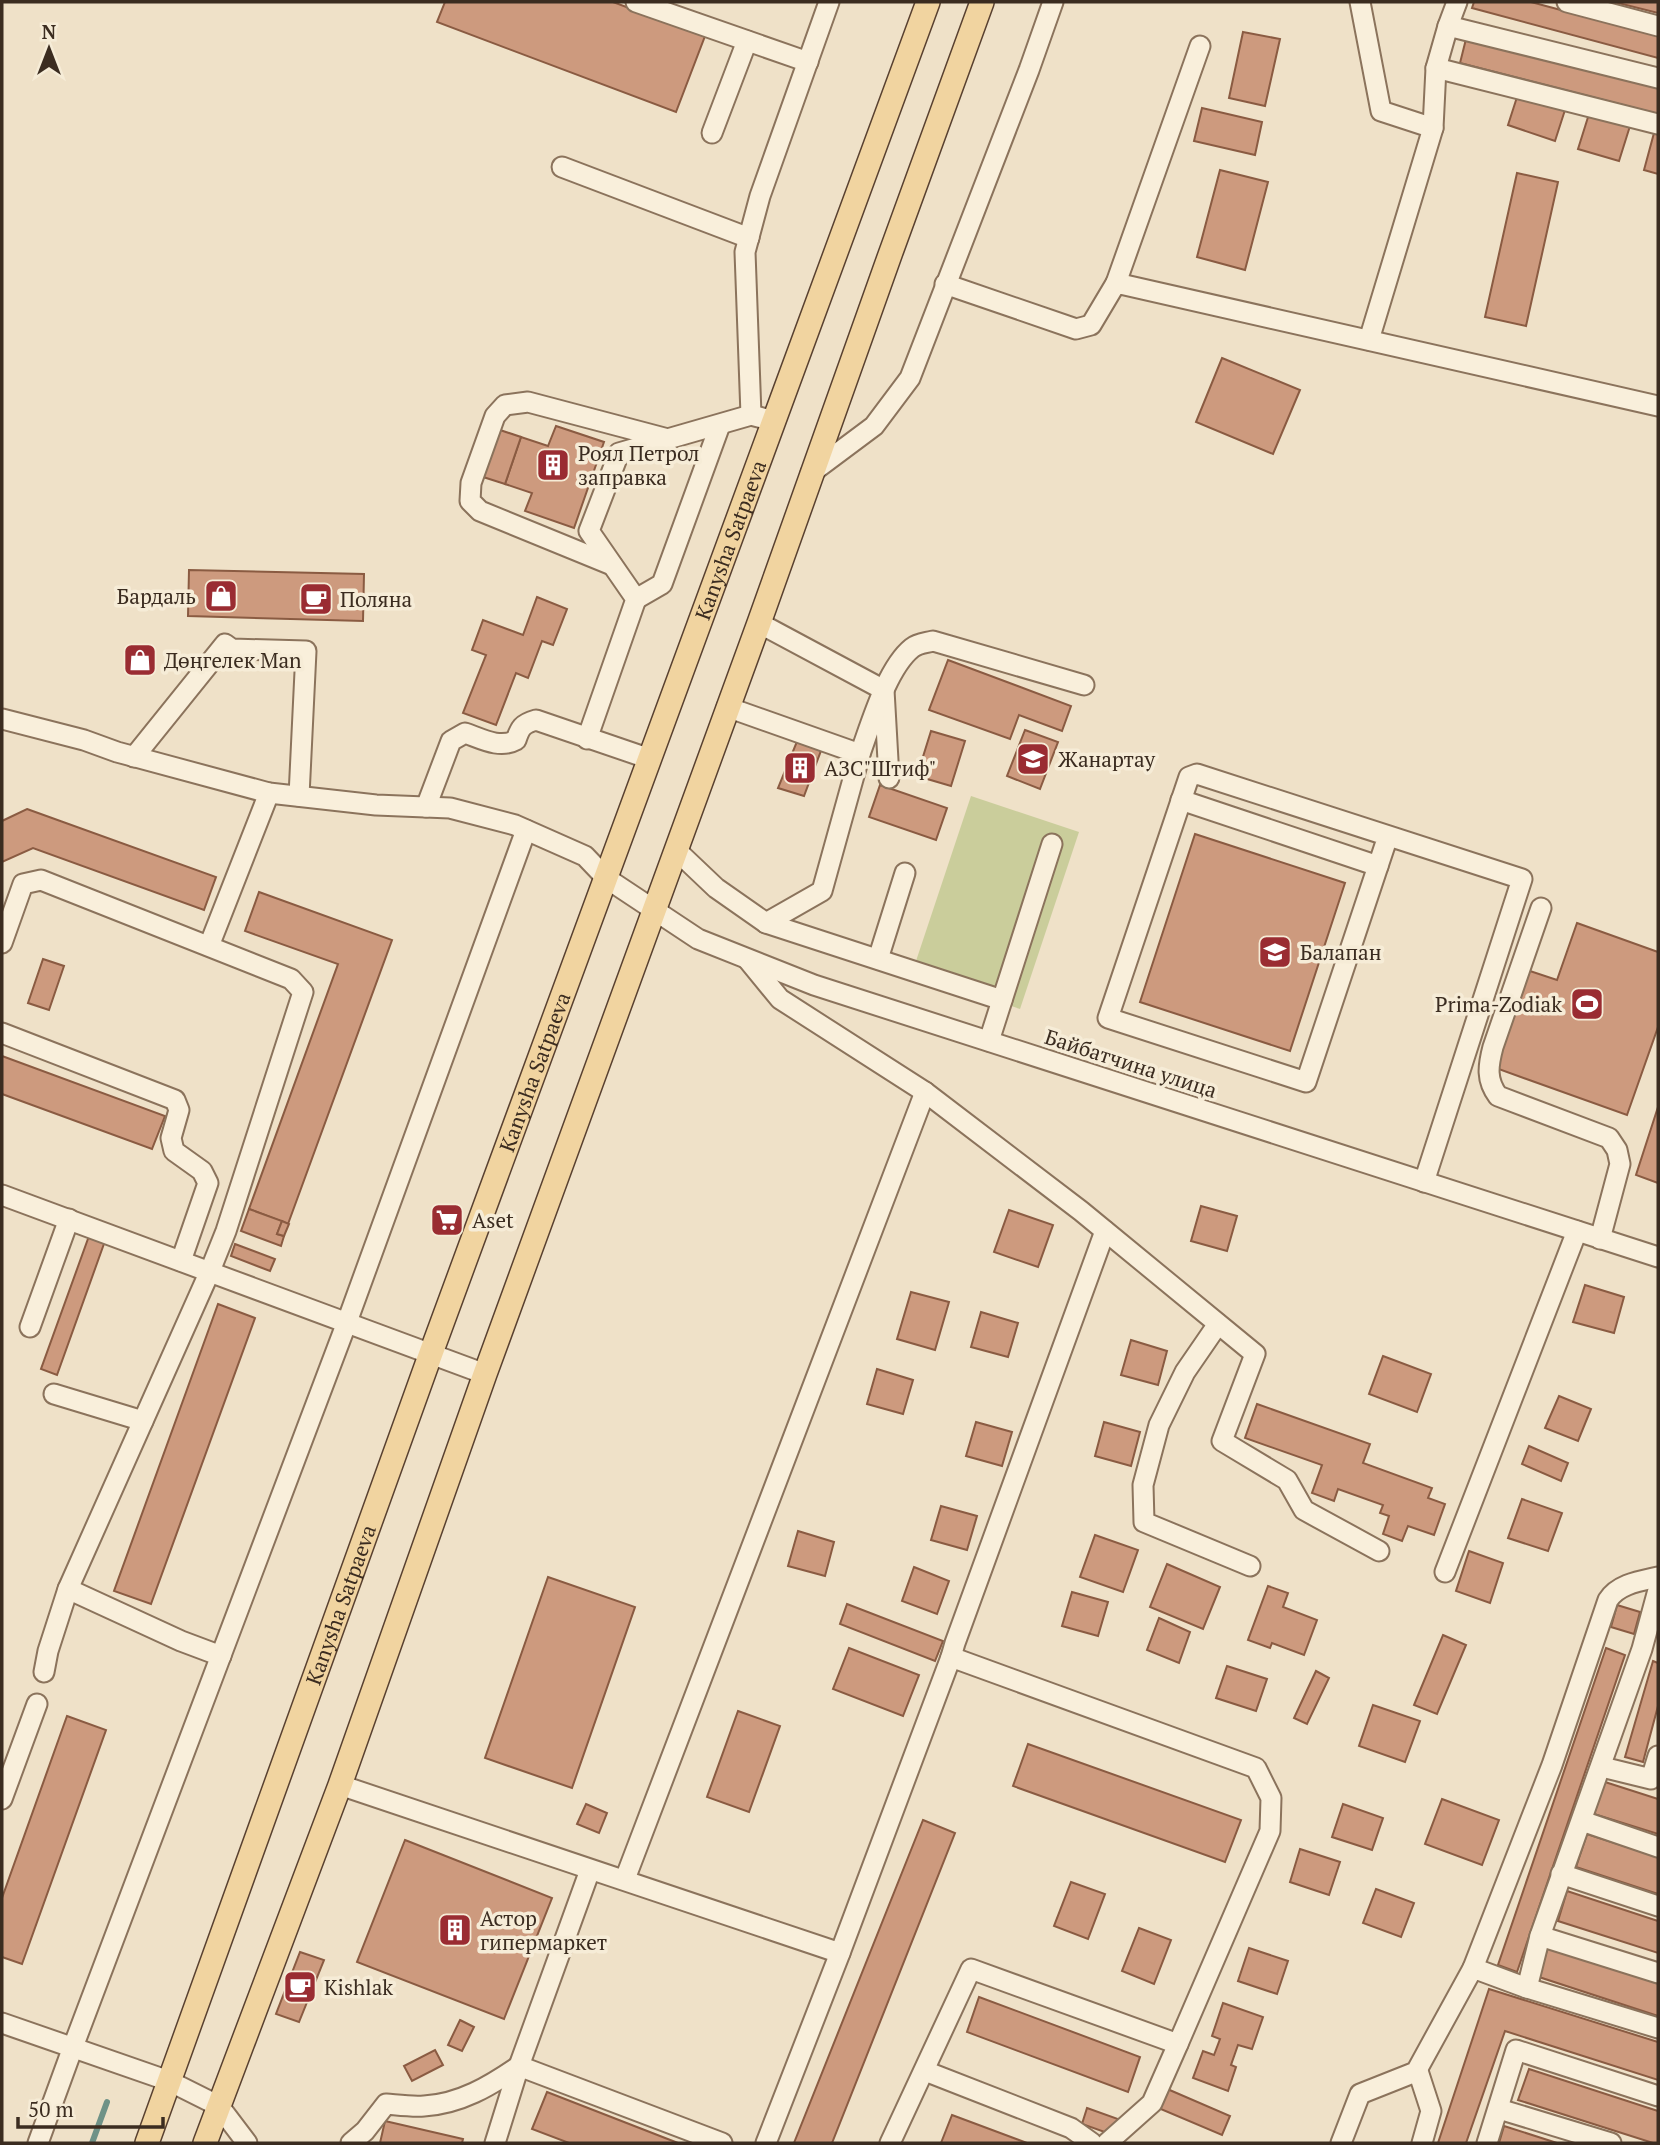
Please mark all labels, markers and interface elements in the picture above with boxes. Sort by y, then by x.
north arrow [14,14,84,84]
text: N [42,19,57,44]
place label: Роял Петрол заправка [578,439,699,491]
building icon: Роял Петрол заправка [534,446,572,484]
street label: Kanysha Satpaeva [688,456,772,623]
shop icon: Бардаль [202,577,240,615]
cafe icon: Поляна [297,580,335,618]
place label: Бардаль [117,582,196,610]
place label: Поляна [340,585,413,613]
shop icon: Дөңгелек Man [121,641,159,679]
place label: Дөңгелек Man [164,646,302,674]
school or university icon: Жанартау [1014,740,1052,778]
place label: Жанартау [1058,745,1155,773]
building icon: АЗС"Штиф" [781,749,819,787]
place label: АЗС"Штиф" [824,754,937,782]
school or university icon: Балапан [1256,933,1294,971]
place label: Балапан [1300,938,1382,966]
sports icon: Prima-Zodiak [1568,985,1606,1023]
street label: Kanysha Satpaeva [492,988,577,1156]
place label: Prima-Zodiak [1435,990,1562,1018]
street label: Байбатчина улица [1041,1022,1221,1104]
supermarket icon: Aset [428,1201,466,1239]
place label: Aset [472,1206,514,1234]
street label: Kanysha Satpaeva [299,1521,382,1689]
place label: Астор гипермаркет [480,1904,607,1956]
building icon: Астор гипермаркет [436,1911,474,1949]
cafe icon: Kishlak [281,1968,319,2006]
place label: Kishlak [324,1973,393,2001]
scale bar [18,2086,163,2130]
text: 50 m [28,2095,74,2123]

